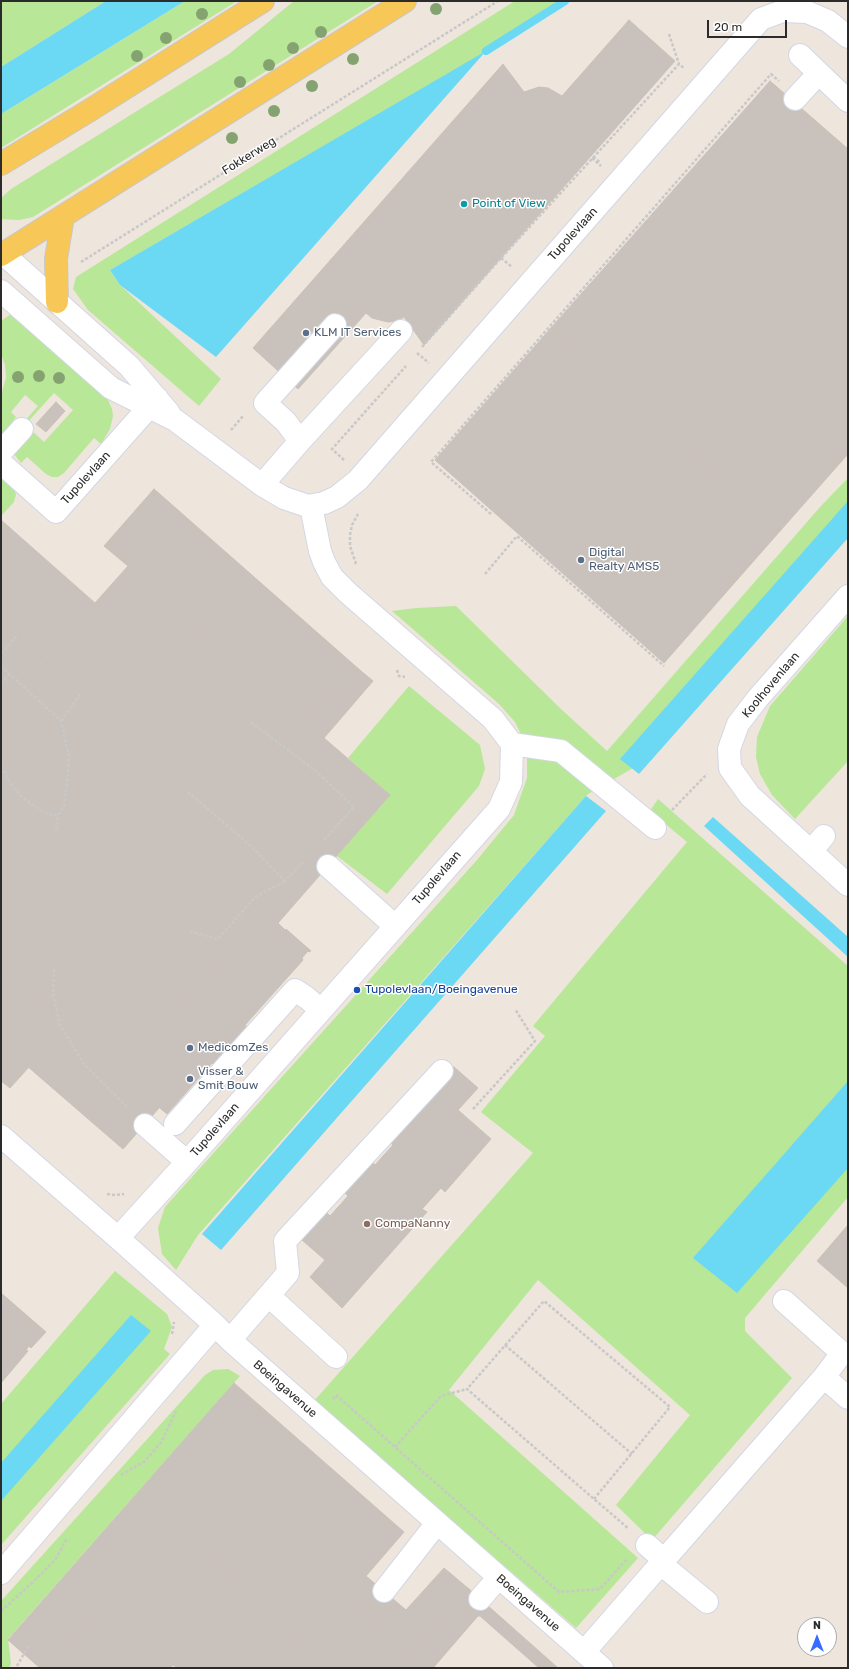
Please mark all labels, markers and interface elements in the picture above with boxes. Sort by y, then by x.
scale bar [709,12,789,38]
text: 20 m [714,20,742,34]
street label: Fokkerweg [220,134,278,178]
place label: Point of View [472,197,546,211]
marker: Point of View [459,199,469,209]
street label: Tupolevlaan [545,204,601,264]
place label: KLM IT Services [314,326,401,340]
marker: KLM IT Services [301,328,311,338]
street label: Tupolevlaan [58,448,114,508]
place label: Digital Realty AMS5 [589,546,659,574]
marker: Digital Realty AMS5 [576,555,586,565]
street label: Koolhovenlaan [739,649,803,721]
street label: Tupolevlaan [410,848,464,908]
place label: Tupolevlaan/Boeingavenue [365,983,518,997]
marker: Tupolevlaan/Boeingavenue [352,985,362,995]
place label: MedicomZes [198,1041,268,1055]
marker: MedicomZes [185,1043,195,1053]
place label: Visser & Smit Bouw [198,1065,258,1093]
marker: Visser & Smit Bouw [185,1074,195,1084]
street label: Tupolevlaan [188,1100,242,1160]
place label: CompaNanny [375,1217,450,1231]
marker: CompaNanny [362,1219,372,1229]
street label: Boeingavenue [250,1357,320,1421]
street label: Boeingavenue [493,1571,563,1635]
north arrow [797,1617,837,1657]
text: N [813,1619,821,1632]

